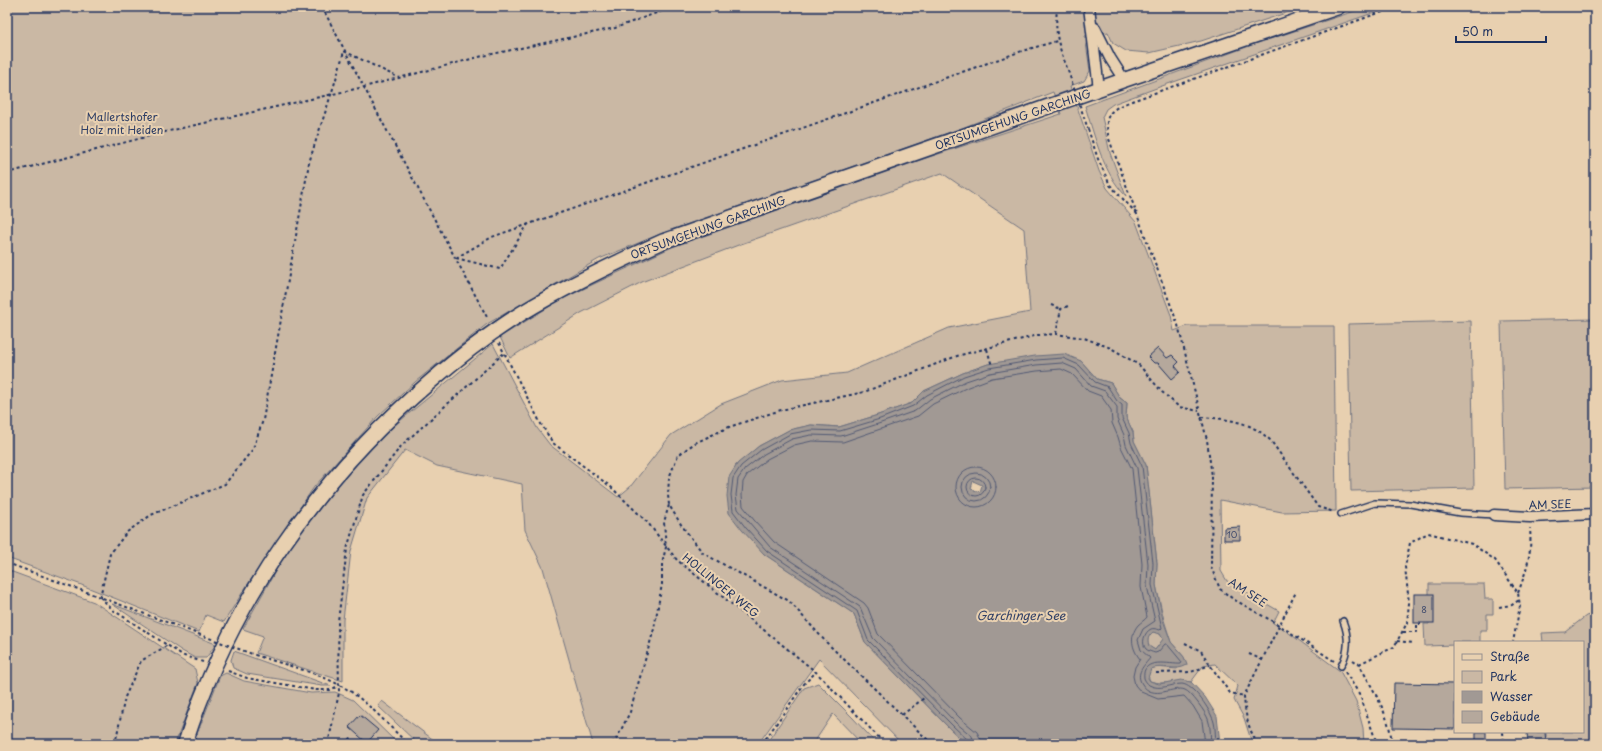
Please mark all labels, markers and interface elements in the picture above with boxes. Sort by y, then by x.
scale bar [1456,18,1546,44]
text: 50 m [1462,22,1493,40]
street label: ORTSUMGEHUNG GARCHING [932,84,1094,154]
park label: Mallertshofer Holz mit Heiden [81,108,163,138]
street label: ORTSUMGEHUNG GARCHING [628,191,788,263]
street label: AM SEE [1528,495,1572,513]
house number: 10 [1227,527,1238,541]
street label: HOLLINGER WEG [679,549,763,621]
street label: AM SEE [1225,573,1271,611]
house number: 8 [1421,602,1427,616]
water label: Garchinger See [977,606,1066,624]
legend [1454,641,1584,733]
text: Straße [1490,647,1530,665]
text: Park [1490,667,1517,685]
text: Wasser [1490,687,1533,705]
text: Gebäude [1490,707,1540,725]

